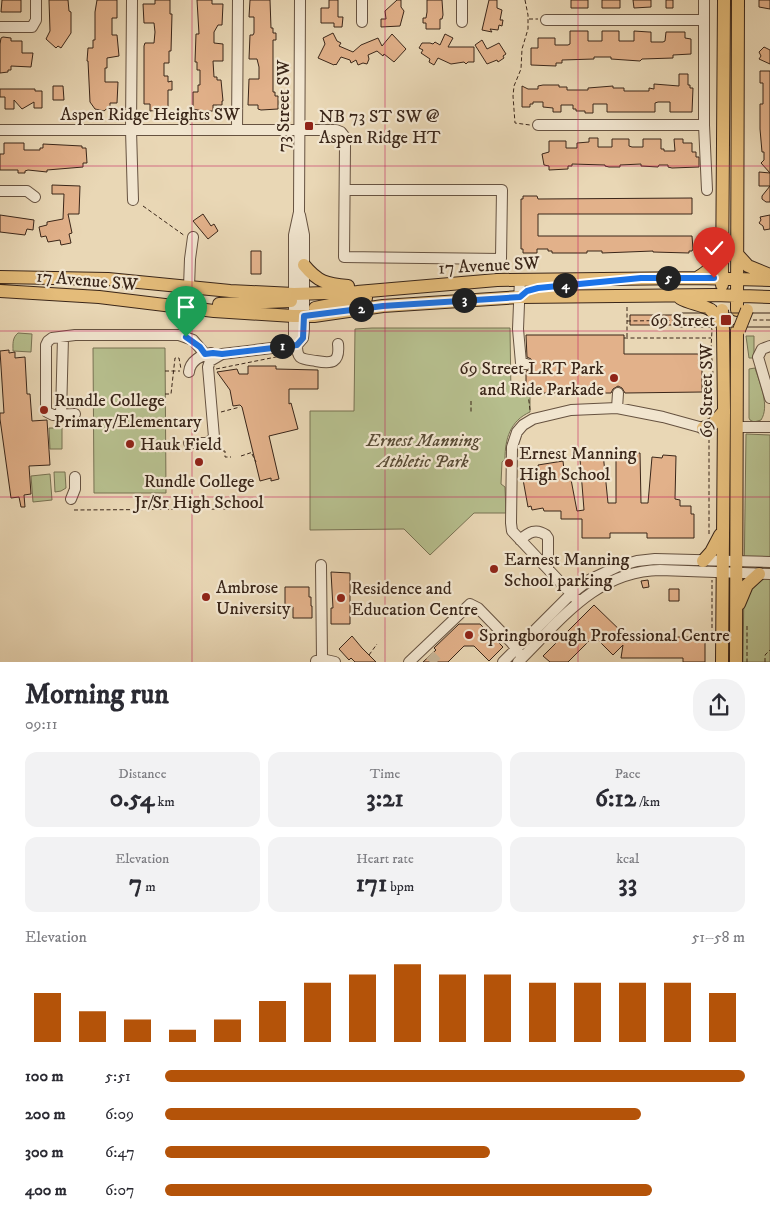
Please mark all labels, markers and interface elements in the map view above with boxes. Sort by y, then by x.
street label: 73 Street SW [273,59,295,152]
street label: Aspen Ridge Heights SW [60,104,240,126]
place label: NB 73 ST SW @ Aspen Ridge HT [319,106,441,149]
marker: NB 73 ST SW @ Aspen Ridge HT [303,120,315,132]
pin [693,227,735,278]
icon: check [700,234,728,262]
street label: 17 Avenue SW [438,252,541,280]
street label: 17 Avenue SW [35,266,139,296]
pin: 5 [656,266,680,290]
text: 5 [665,269,672,287]
pin: 4 [552,272,578,298]
text: 4 [561,276,570,294]
pin [165,286,207,337]
pin: 3 [452,288,476,312]
text: 3 [462,291,467,309]
icon: arrive [172,293,200,321]
pin: 2 [348,296,374,322]
text: 2 [358,300,365,318]
place label: 69 Street [650,310,715,332]
marker: 69 Street [719,313,733,327]
pin: 1 [270,334,294,358]
text: 1 [280,337,285,355]
street label: 69 Street SW [696,343,718,438]
place label: 69 Street LRT Park and Ride Parkade [459,358,604,401]
marker: 69 Street LRT Park and Ride Parkade [608,372,620,384]
place label: Rundle College Primary/Elementary [54,390,202,433]
marker: Rundle College Primary/Elementary [38,404,50,416]
park label: Ernest Manning Athletic Park [365,430,481,473]
place label: Hauk Field [140,434,222,456]
marker: Hauk Field [124,438,136,450]
place label: Ernest Manning High School [519,443,637,486]
marker: Rundle College Jr/Sr High School [193,456,205,468]
marker: Ernest Manning High School [503,457,515,469]
place label: Rundle College Jr/Sr High School [132,471,264,514]
place label: Earnest Manning School parking [504,549,629,592]
marker: Earnest Manning School parking [488,563,500,575]
place label: Ambrose University [216,577,291,620]
place label: Residence and Education Centre [351,578,478,621]
marker: Ambrose University [200,591,212,603]
marker: Residence and Education Centre [335,592,347,604]
place label: Springborough Professional Centre [479,625,730,647]
marker: Springborough Professional Centre [463,629,475,641]
text: Morning run [25,677,169,712]
button: share [693,679,745,731]
text: 09:11 [25,714,58,734]
text: Distance [118,765,166,783]
text: Time [370,765,400,783]
text: Pace [615,765,641,783]
text: 0.54 [110,783,154,814]
text: 3:21 [366,783,404,814]
text: 6:12 [595,783,636,814]
text: km [154,793,175,811]
text: /km [636,793,660,811]
text: Elevation [115,850,169,868]
text: Heart rate [356,850,414,868]
text: kcal [616,850,639,868]
text: 7 [129,868,142,899]
text: 171 [356,868,387,899]
text: 33 [618,868,637,899]
text: m [142,878,156,896]
text: bpm [387,878,414,896]
text: Elevation [25,927,87,947]
text: 51–58 m [691,927,745,947]
text: 100 m [25,1066,64,1086]
text: 5:51 [105,1066,131,1086]
text: 200 m [25,1104,66,1124]
text: 6:09 [105,1104,134,1124]
text: 300 m [25,1142,64,1162]
text: 6:47 [105,1142,135,1162]
text: 400 m [25,1180,67,1200]
text: 6:07 [105,1180,135,1200]

